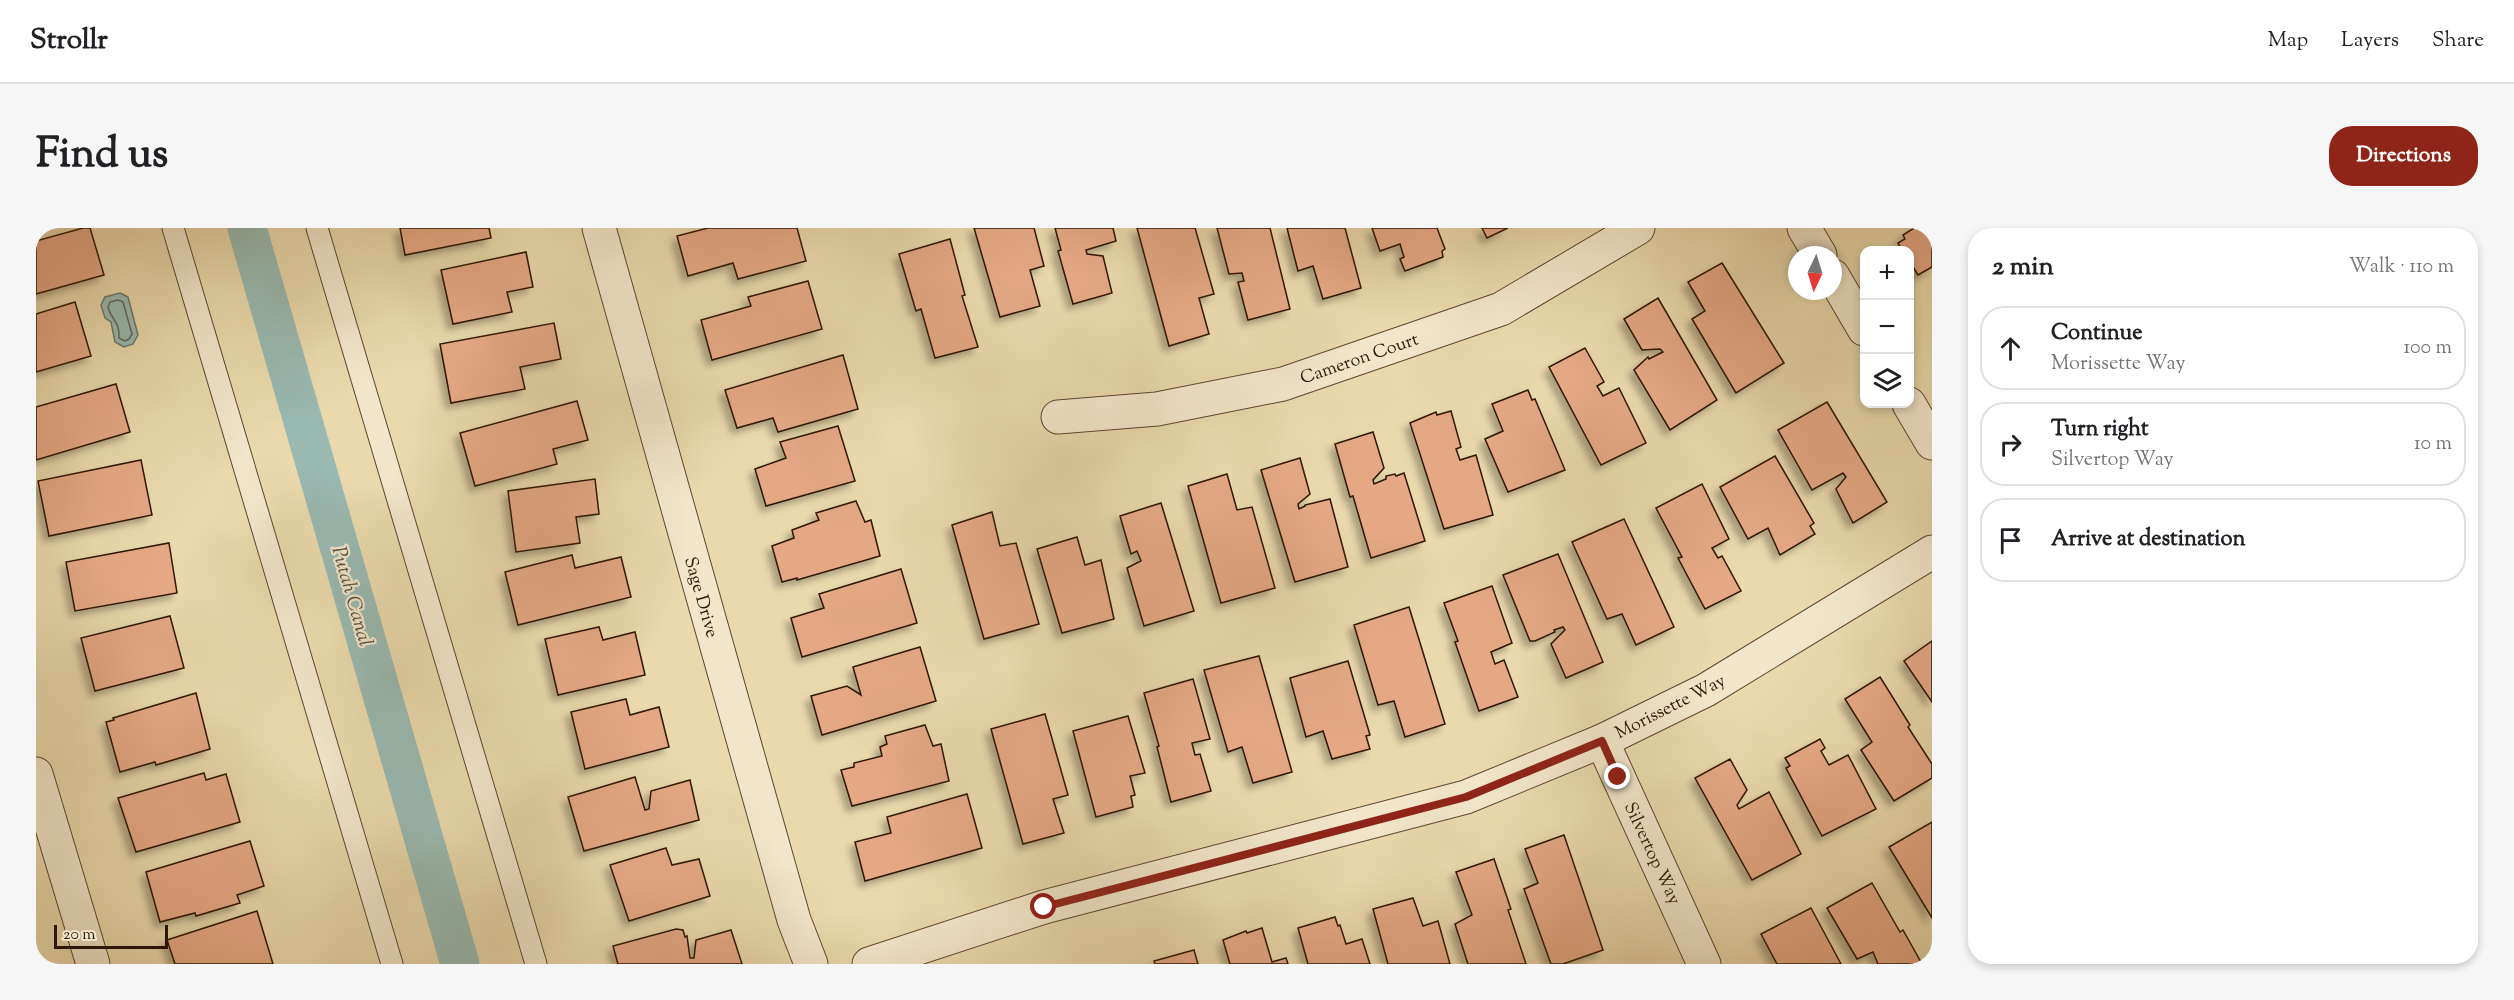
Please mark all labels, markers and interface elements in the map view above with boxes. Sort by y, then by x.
text: Strollr [30,21,108,61]
text: Map [2268,26,2308,56]
text: Layers [2341,26,2399,56]
text: Share [2432,26,2484,56]
text: Find us [36,126,168,186]
button: Directions [2329,126,2478,186]
north arrow [1788,246,1842,300]
map controls [1860,246,1914,408]
button: + [1860,246,1914,300]
text: 2 min [1992,249,2054,286]
text: Walk · 110 m [2349,253,2454,282]
button: − [1860,300,1914,354]
text: Continue [2051,318,2142,350]
street label: Cameron Court [1297,327,1422,392]
icon: ahead [1994,332,2027,365]
text: 100 m [2403,334,2452,363]
text: Morissette Way [2051,350,2185,379]
button: layers [1860,354,1914,408]
text: Turn right [2051,414,2148,446]
icon: right [1994,428,2027,461]
text: 10 m [2414,430,2452,459]
text: Silvertop Way [2051,446,2174,475]
icon: arrive [1994,524,2027,557]
text: Arrive at destination [2051,524,2246,556]
water label: Putah Canal [323,543,379,650]
street label: Sage Drive [676,554,724,641]
street label: Morissette Way [1611,669,1731,747]
route end [1604,763,1630,789]
street label: Silvertop Way [1616,798,1686,909]
route start [1030,893,1056,919]
scale bar [54,922,168,950]
text: 20 m [63,924,96,947]

